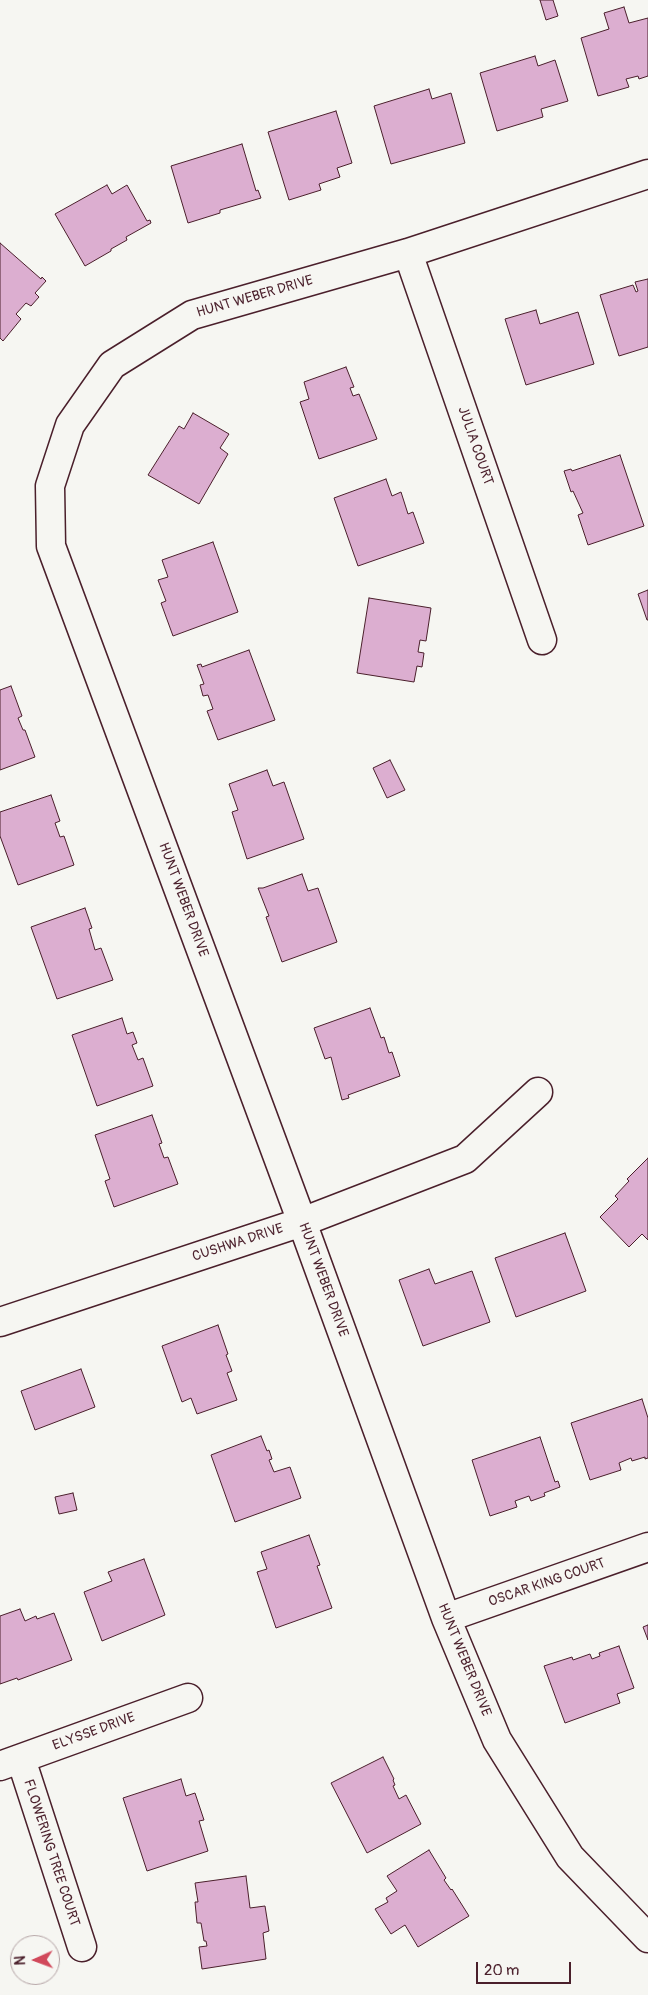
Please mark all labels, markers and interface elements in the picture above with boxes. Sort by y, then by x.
street label: HUNT WEBER DRIVE [195,272,315,322]
street label: JULIA COURT [454,404,496,488]
street label: HUNT WEBER DRIVE [155,841,211,959]
street label: CUSHWA DRIVE [190,1220,286,1266]
street label: HUNT WEBER DRIVE [295,1221,351,1339]
street label: OSCAR KING COURT [486,1555,608,1611]
street label: HUNT WEBER DRIVE [434,1601,494,1719]
street label: ELYSSE DRIVE [51,1709,137,1755]
street label: FLOWERING TREE COURT [19,1777,83,1929]
north arrow [10,1935,60,1985]
scale bar [478,1952,573,1984]
text: N [12,1955,29,1966]
text: 20 m [484,1961,519,1980]

